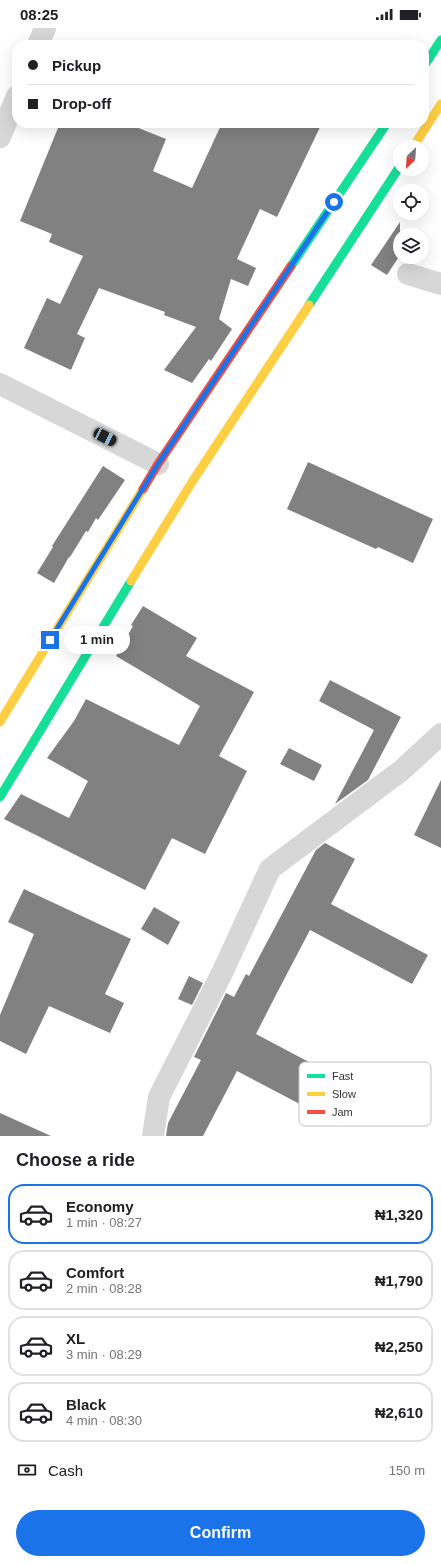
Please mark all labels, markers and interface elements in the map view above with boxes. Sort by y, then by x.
text: 08:25 [20,6,58,23]
text: Pickup [52,57,101,74]
text: Drop-off [52,95,111,112]
north arrow [393,140,429,176]
map controls [393,140,429,264]
button: locate [393,184,429,220]
route start [325,193,343,211]
button: layers [393,228,429,264]
car [92,426,118,448]
callout: 1 min [64,626,130,654]
route end [41,631,59,649]
text: 1 min [80,632,114,647]
legend [299,1062,431,1126]
text: Fast [332,1070,353,1082]
text: Slow [332,1088,356,1100]
text: Jam [332,1106,353,1118]
text: Choose a ride [16,1150,135,1170]
icon: car [18,1196,54,1232]
text: Economy [66,1198,134,1215]
text: ₦1,320 [375,1206,423,1223]
text: 1 min · 08:27 [66,1215,142,1230]
icon: car [18,1262,54,1298]
text: Comfort [66,1264,124,1281]
text: ₦1,790 [375,1272,423,1289]
text: 2 min · 08:28 [66,1281,142,1296]
icon: car [18,1328,54,1364]
text: XL [66,1330,85,1347]
text: ₦2,250 [375,1338,423,1355]
text: 3 min · 08:29 [66,1347,142,1362]
icon: car [18,1394,54,1430]
text: Black [66,1396,106,1413]
text: ₦2,610 [375,1404,423,1421]
text: 4 min · 08:30 [66,1413,142,1428]
icon: cash [16,1459,38,1481]
text: Cash [48,1462,83,1479]
text: 150 m [389,1463,425,1478]
button: Confirm [16,1510,425,1556]

